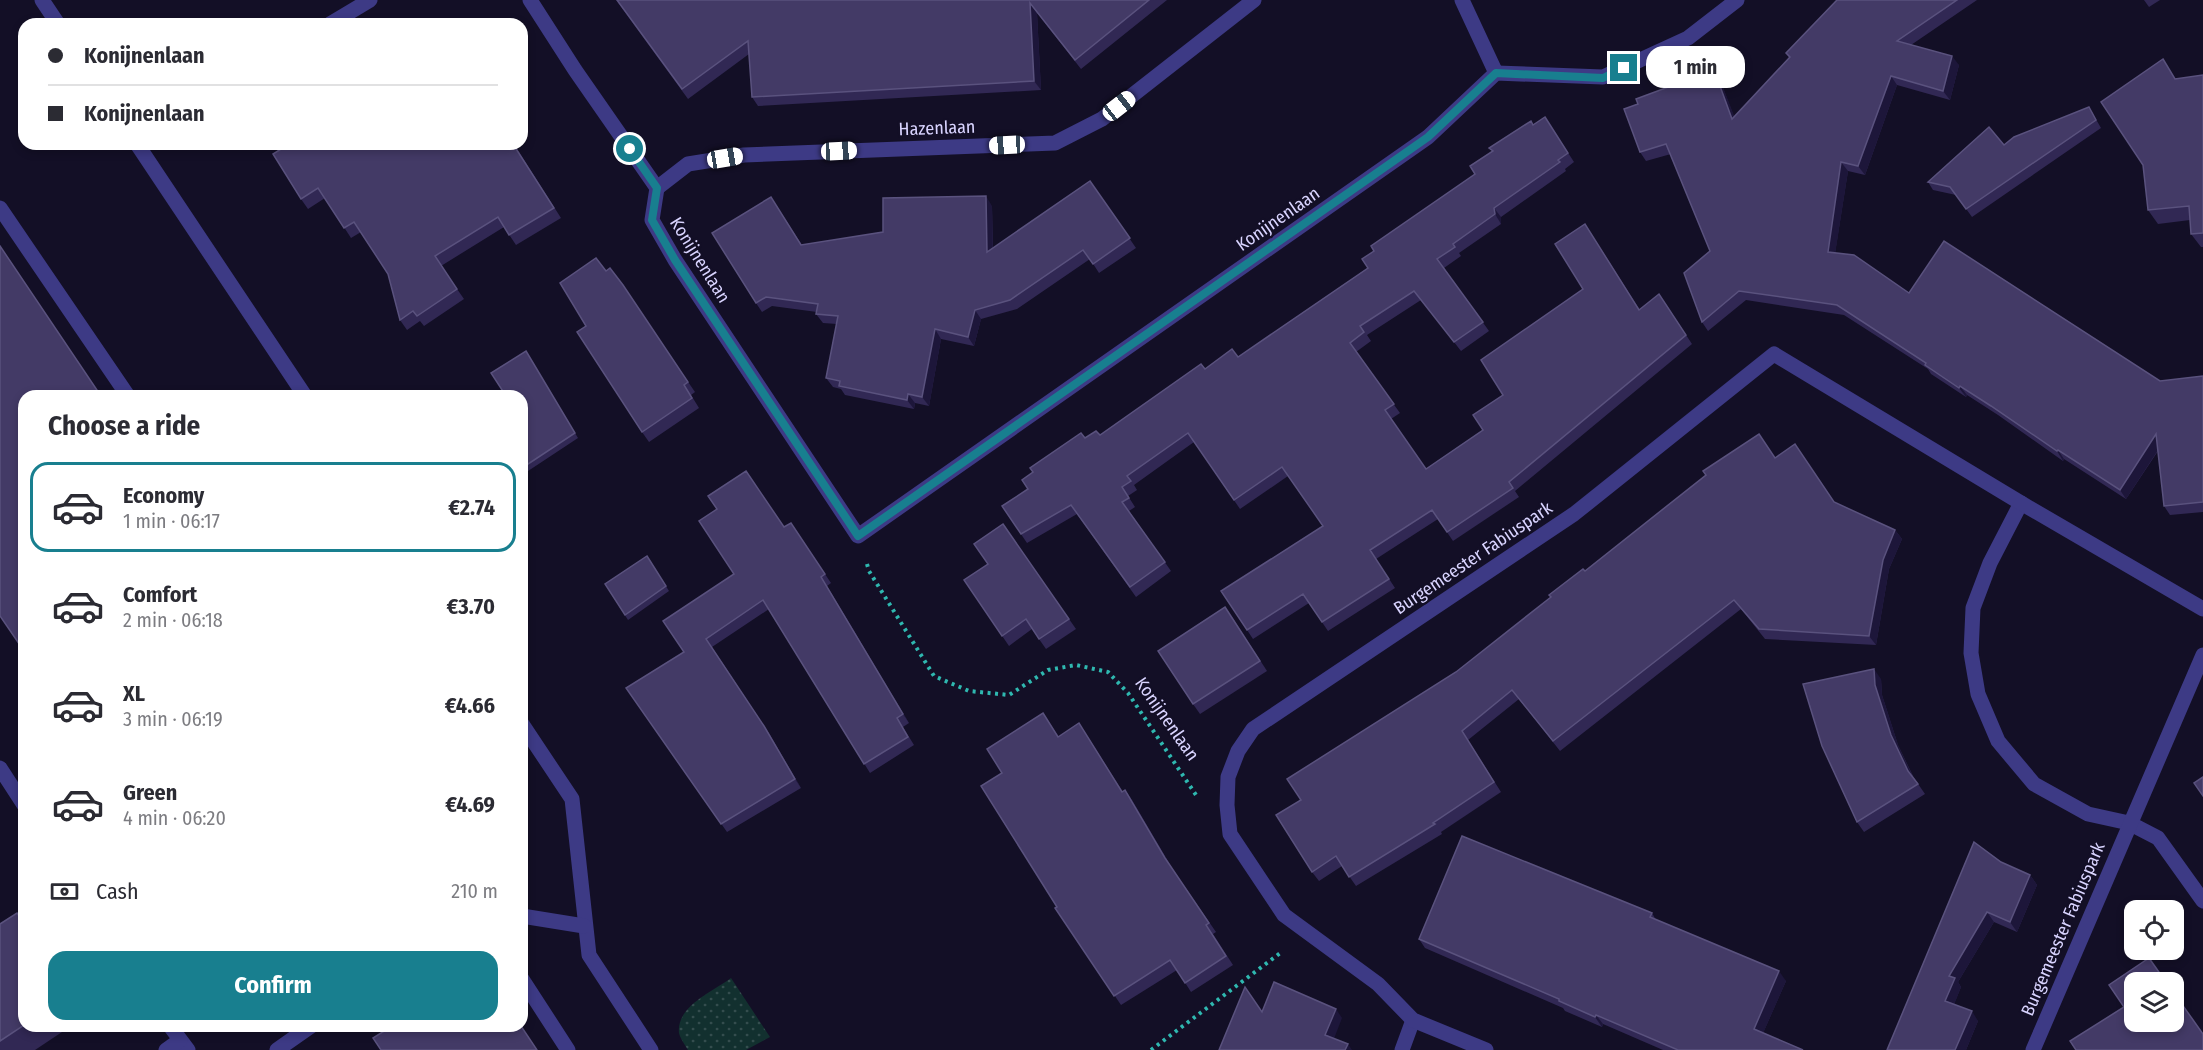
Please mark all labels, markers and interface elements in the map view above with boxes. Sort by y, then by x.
text: Konijnenlaan [84,42,204,69]
callout: 1 min [1645,47,1744,89]
route end [1610,54,1637,81]
text: 1 min [1674,55,1717,79]
car [1099,88,1139,124]
text: Konijnenlaan [84,100,204,127]
street label: Hazenlaan [898,116,976,140]
route start [616,135,643,162]
car [989,135,1025,155]
car [821,141,857,161]
car [706,146,744,170]
street label: Konijnenlaan [1232,182,1324,256]
street label: Konijnenlaan [665,213,735,307]
text: Choose a ride [48,410,200,442]
icon: car [51,480,105,534]
text: Economy [123,482,204,509]
text: €2.74 [448,494,495,521]
street label: Burgemeester Fabiuspark [1390,496,1557,619]
text: 1 min · 06:17 [123,509,220,533]
icon: car [51,579,105,633]
text: Comfort [123,581,197,608]
text: €3.70 [447,593,495,620]
text: 2 min · 06:18 [123,608,223,632]
street label: Konijnenlaan [1130,673,1204,765]
icon: car [51,678,105,732]
text: XL [123,680,145,707]
text: €4.66 [445,692,495,719]
text: 3 min · 06:19 [123,707,223,731]
icon: car [51,777,105,831]
text: Green [123,779,177,806]
text: €4.69 [445,791,495,818]
text: 4 min · 06:20 [123,806,226,830]
street label: Burgemeester Fabiuspark [2016,838,2110,1019]
icon: cash [48,875,81,908]
text: Cash [96,878,139,905]
text: 210 m [451,879,498,903]
map controls [2124,900,2184,1032]
button: locate [2124,900,2184,960]
button: Confirm [48,951,498,1020]
button: layers [2124,972,2184,1032]

